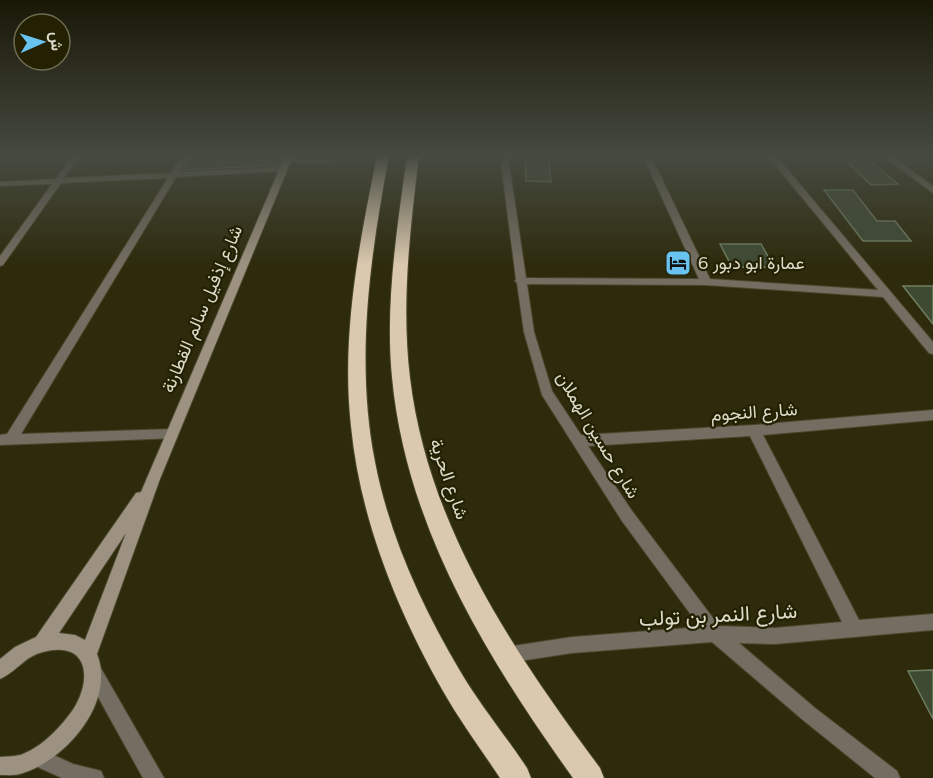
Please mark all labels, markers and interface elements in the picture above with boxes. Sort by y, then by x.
north arrow [12,12,72,72]
text: ش [46,31,66,51]
street label: شارع إذفيل سالم القطارنة [157,222,248,396]
hotel icon: عمارة ابو دبور 6 [663,248,693,278]
place label: عمارة ابو دبور 6 [698,252,805,274]
street label: شارع حسين الهملان [551,368,645,503]
street label: شارع النجوم [710,398,798,427]
street label: شارع الحرية [424,436,473,523]
street label: شارع النمر بن تولب [638,598,798,633]

